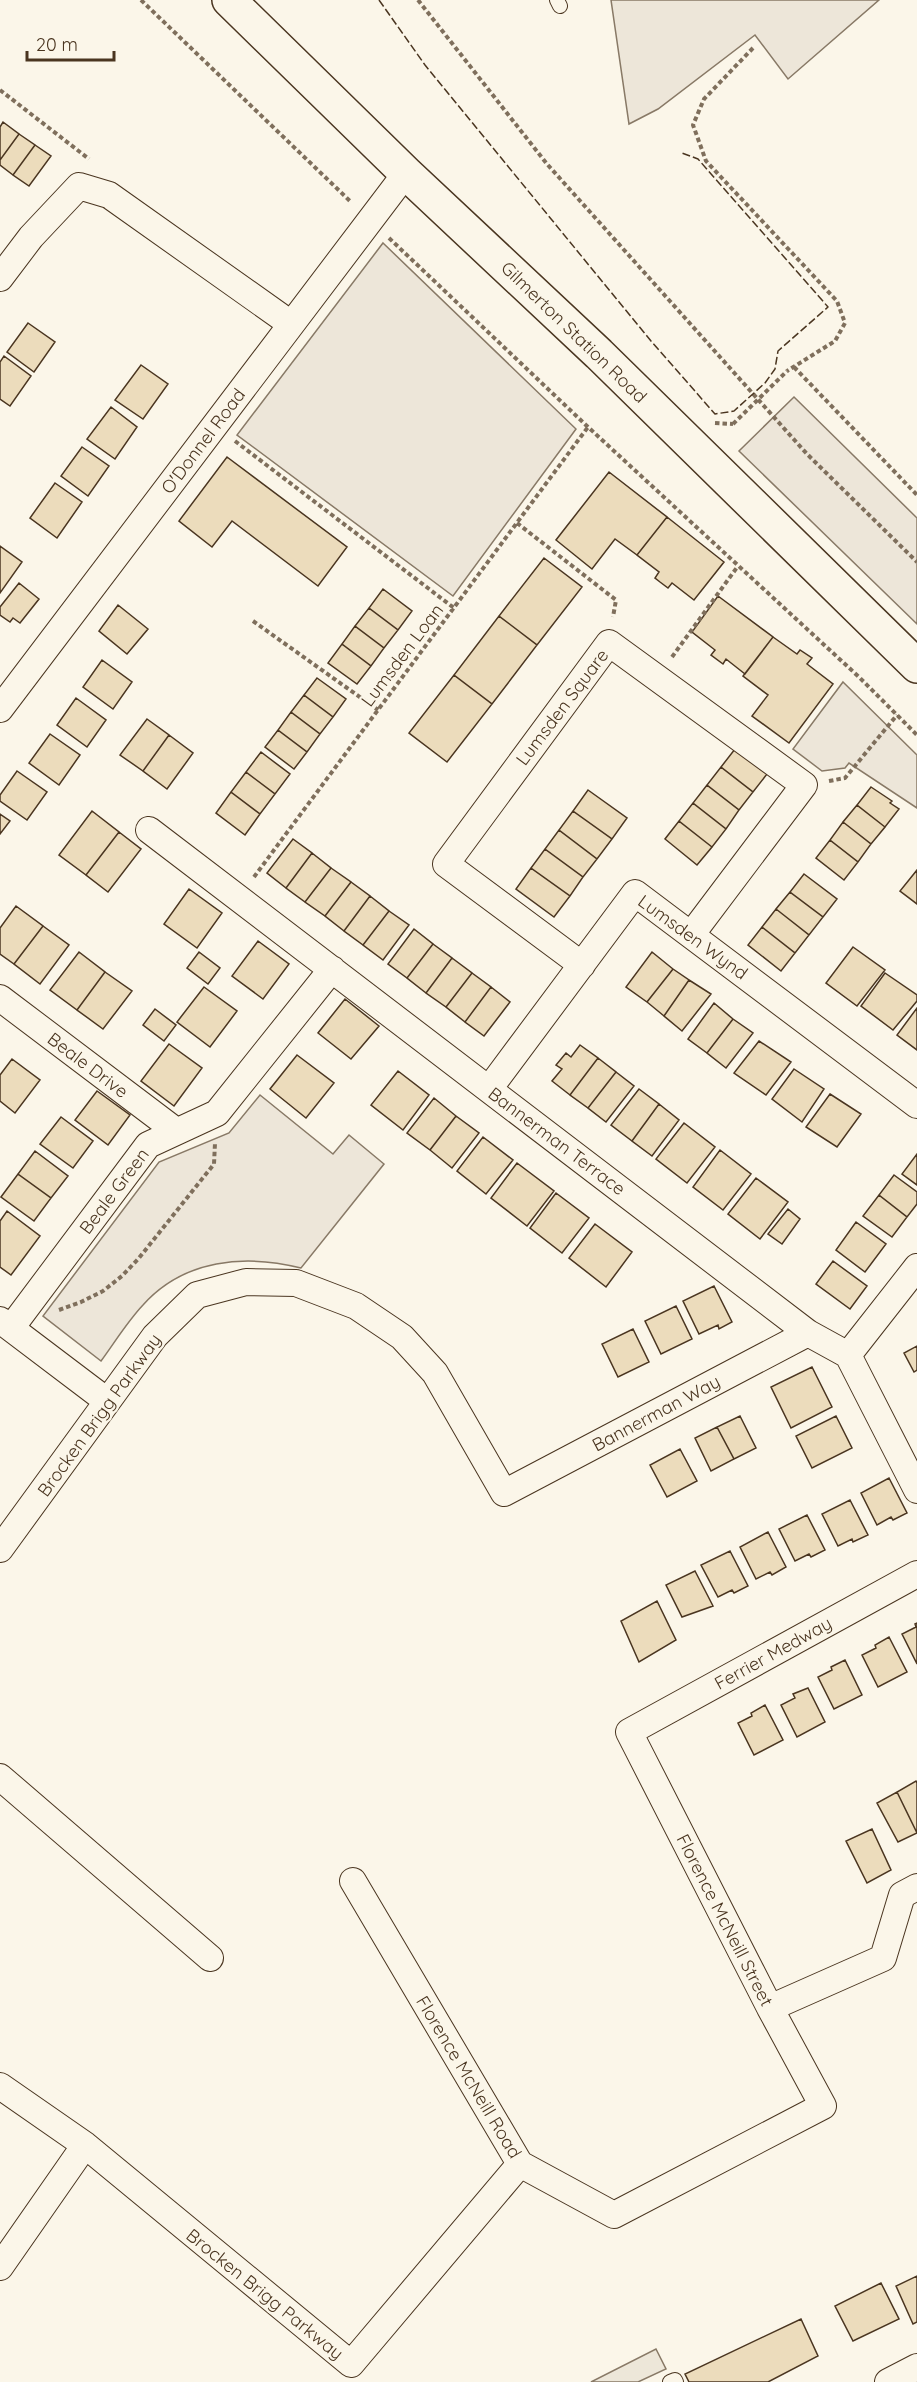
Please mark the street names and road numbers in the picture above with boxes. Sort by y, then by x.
street label: Gilmerton Station Road [496,256,652,408]
street label: O'Donnel Road [156,384,250,498]
street label: Lumsden Loan [356,599,448,711]
street label: Lumsden Square [511,644,613,770]
street label: Lumsden Wynd [634,889,752,985]
street label: Beale Drive [43,1027,133,1103]
street label: Bannerman Terrace [484,1082,630,1200]
street label: Beale Green [74,1143,154,1239]
street label: Brocken Brigg Parkway [32,1329,166,1501]
street label: Bannerman Way [588,1370,724,1456]
street label: Ferrier Medway [710,1611,836,1695]
street label: Florence McNeill Street [672,1830,778,2010]
street label: Florence McNeill Road [411,1991,527,2163]
street label: Brocken Brigg Parkway [182,2223,348,2365]

